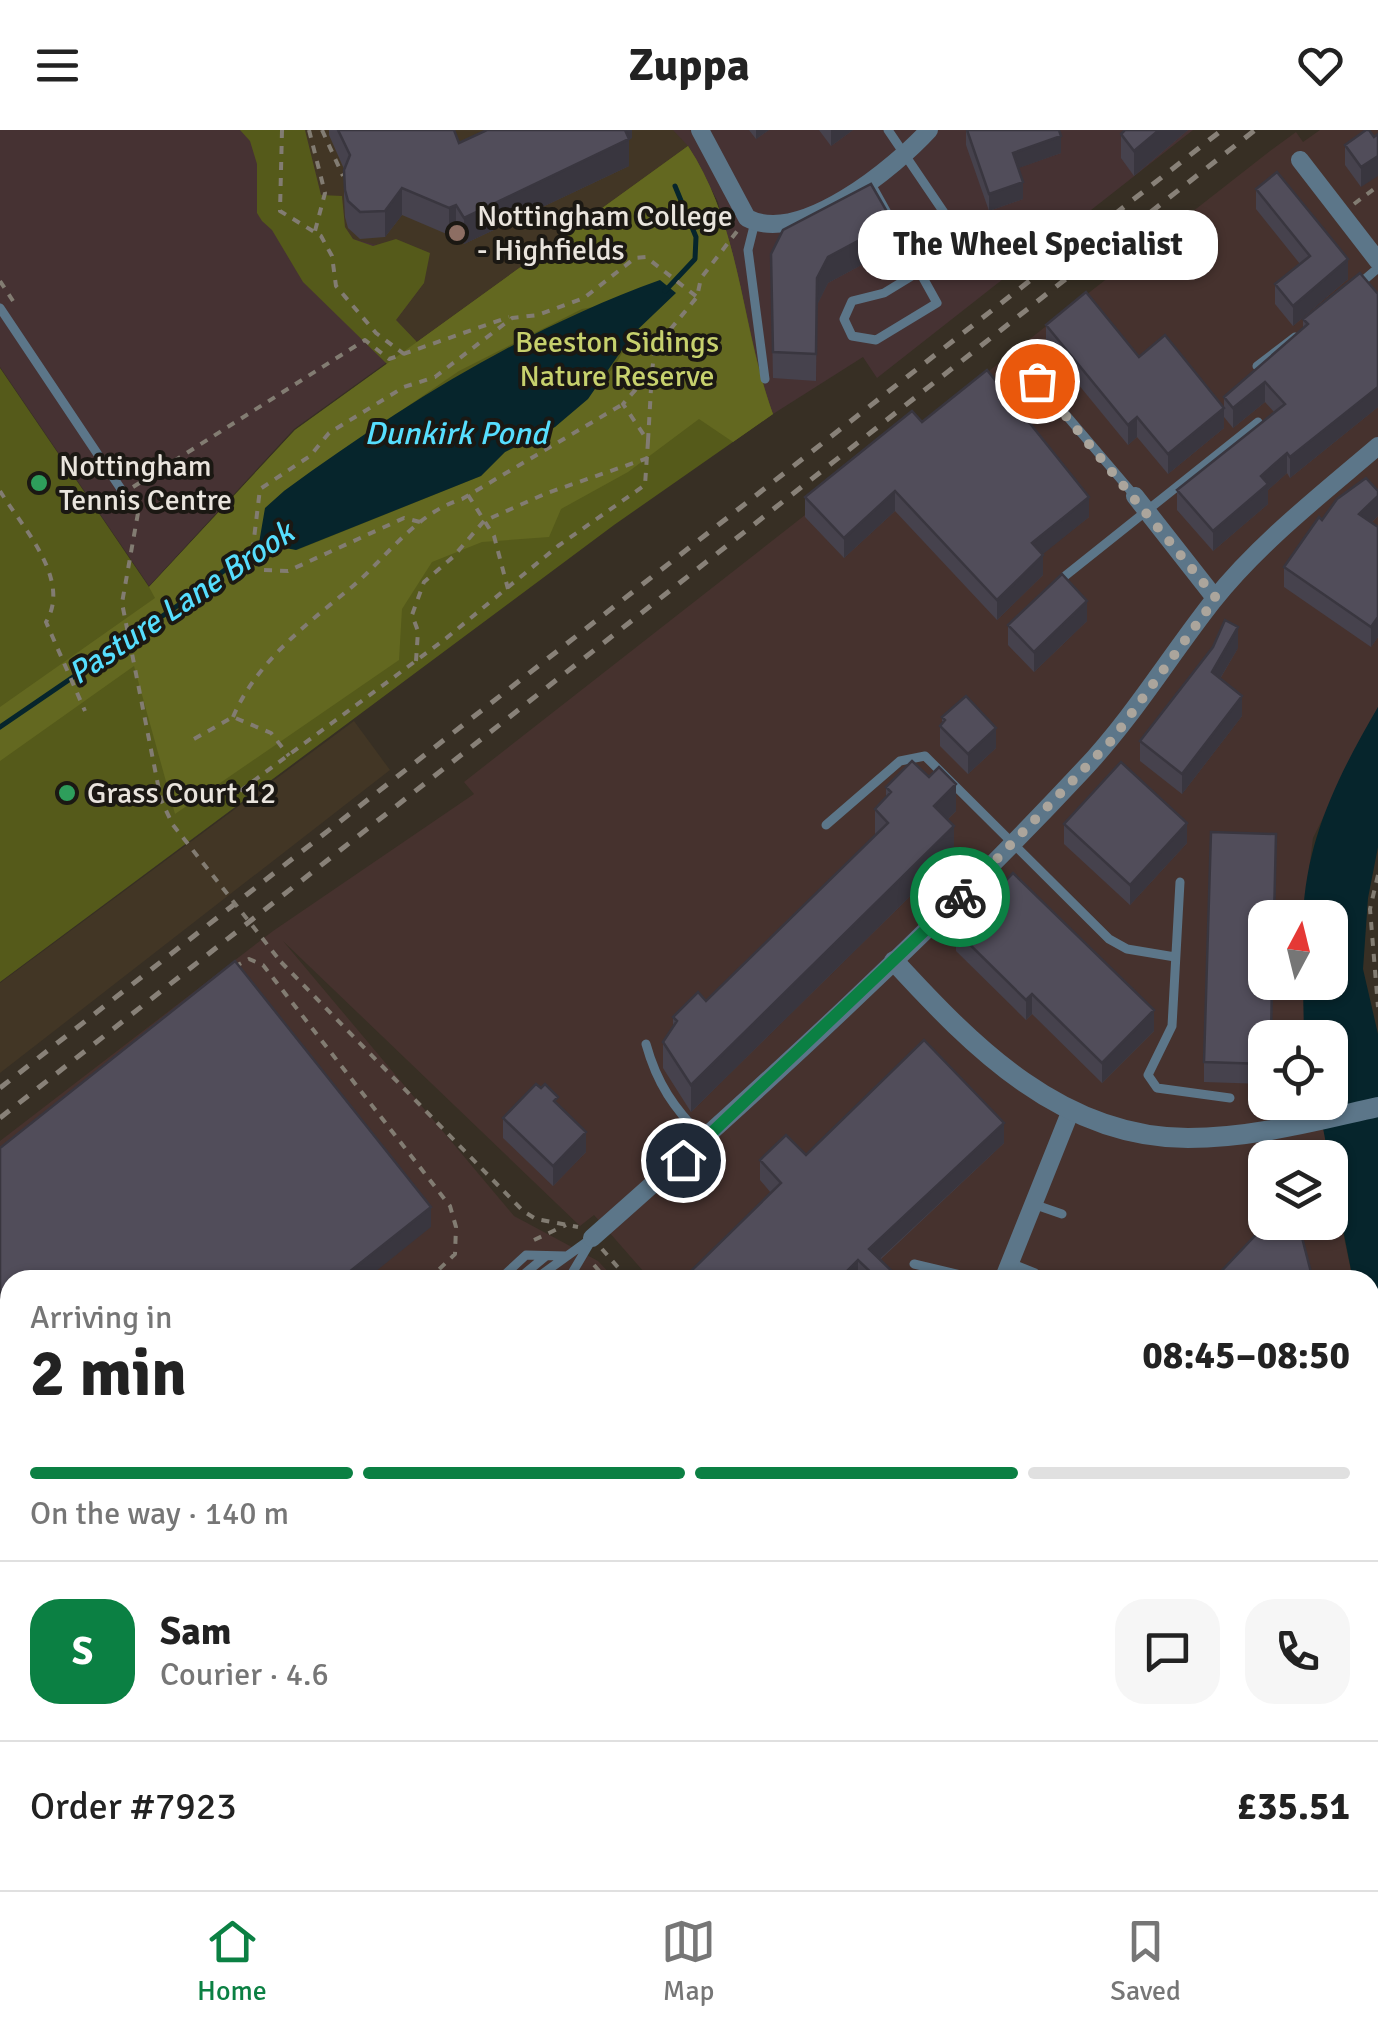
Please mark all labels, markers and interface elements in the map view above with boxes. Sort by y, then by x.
icon: menu [30,38,85,93]
text: Zuppa [628,38,750,93]
icon: heart [1293,38,1348,93]
place label: Nottingham College - Highfields [477,198,733,269]
callout: The Wheel Specialist [857,211,1217,281]
marker: Nottingham College - Highfields [446,222,468,244]
text: The Wheel Specialist [893,225,1183,264]
park label: Beeston Sidings Nature Reserve [515,324,719,395]
pin [995,339,1080,424]
icon: bag [1010,354,1065,409]
water label: Dunkirk Pond [364,414,552,453]
place label: Nottingham Tennis Centre [59,448,232,519]
marker: Nottingham Tennis Centre [28,472,50,494]
water label: Pasture Lane Brook [61,512,303,693]
place label: Grass Court 12 [87,775,276,812]
marker: Grass Court 12 [56,782,78,804]
courier [910,847,1010,947]
icon: bike [933,870,988,925]
north arrow [1248,900,1348,1000]
map controls [1248,900,1348,1240]
button: locate [1248,1020,1348,1120]
pin [641,1118,726,1203]
icon: home [656,1133,711,1188]
button: layers [1248,1140,1348,1240]
text: Arriving in [30,1298,172,1337]
text: 08:45–08:50 [1142,1332,1350,1379]
text: 2 min [30,1334,187,1414]
text: On the way · 140 m [30,1494,289,1533]
button: chat [1115,1599,1220,1704]
button: phone [1245,1599,1350,1704]
text: Sam [160,1608,231,1655]
text: S [72,1628,93,1675]
text: Courier · 4.6 [160,1655,329,1694]
text: Order #7923 [30,1783,237,1830]
text: £35.51 [1237,1783,1350,1830]
tab: Home [197,1914,267,2008]
tab: Map [661,1914,716,2008]
tab: Saved [1110,1914,1181,2008]

